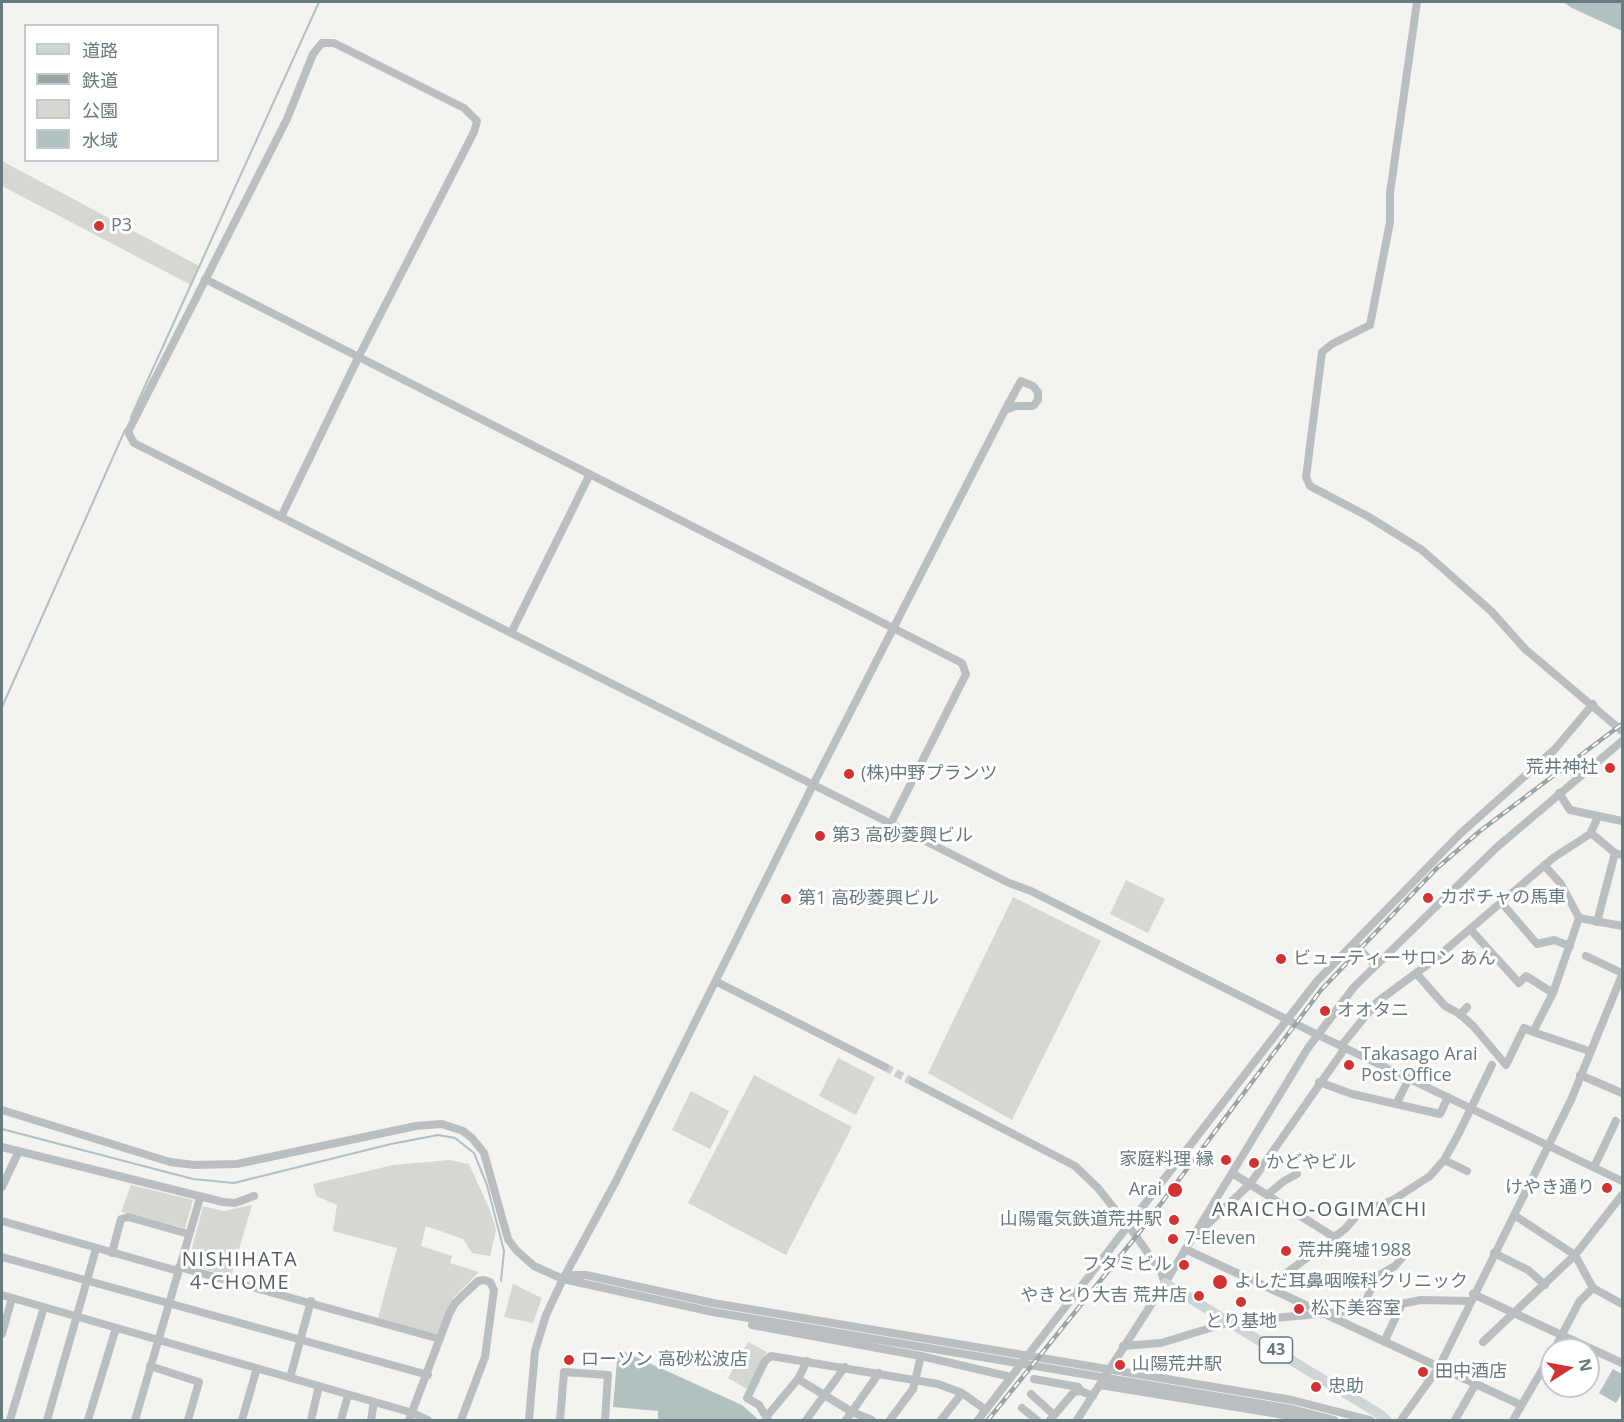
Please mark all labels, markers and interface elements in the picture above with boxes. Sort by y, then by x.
legend [24,24,219,162]
text: 道路 [82,38,118,62]
text: 鉄道 [82,68,118,92]
text: 公園 [82,98,118,122]
text: 水域 [82,128,118,152]
place label: P3 [111,215,132,237]
marker: P3 [92,219,106,233]
place label: 荒井神社 [1526,757,1598,779]
marker: 荒井神社 [1603,761,1617,775]
place label: (株)中野プランツ [861,763,998,785]
marker: (株)中野プランツ [842,767,856,781]
place label: 第3 高砂菱興ビル [832,825,973,847]
marker: 第3 高砂菱興ビル [813,829,827,843]
place label: カボチャの馬車 [1440,887,1566,909]
place label: 第1 高砂菱興ビル [798,888,939,910]
marker: カボチャの馬車 [1421,891,1435,905]
marker: 第1 高砂菱興ビル [779,892,793,906]
place label: ビューティーサロン あん [1293,948,1496,970]
marker: ビューティーサロン あん [1274,952,1288,966]
place label: オオタニ [1337,1000,1409,1022]
marker: オオタニ [1318,1004,1332,1018]
place label: Takasago Arai Post Office [1361,1044,1478,1086]
marker: Takasago Arai Post Office [1342,1058,1356,1072]
place label: 家庭料理 縁 [1119,1149,1214,1171]
place label: かどやビル [1266,1152,1356,1174]
marker: 家庭料理 縁 [1219,1153,1233,1167]
marker: かどやビル [1247,1156,1261,1170]
place label: けやき通り [1505,1177,1595,1199]
place label: Arai [1129,1179,1162,1201]
marker: Arai [1166,1181,1184,1199]
marker: けやき通り [1600,1181,1614,1195]
district label: ARAICHO-OGIMACHI [1212,1198,1428,1222]
place label: 山陽電気鉄道荒井駅 [1000,1209,1162,1231]
marker: 山陽電気鉄道荒井駅 [1167,1213,1181,1227]
place label: 7-Eleven [1185,1228,1256,1250]
marker: 7-Eleven [1166,1232,1180,1246]
place label: 荒井廃墟1988 [1298,1240,1411,1262]
marker: 荒井廃墟1988 [1279,1244,1293,1258]
district label: NISHIHATA 4-CHOME [182,1248,298,1295]
place label: フタミビル [1082,1254,1172,1276]
marker: フタミビル [1177,1258,1191,1272]
place label: よしだ耳鼻咽喉科クリニック [1234,1271,1468,1293]
marker: よしだ耳鼻咽喉科クリニック [1211,1273,1229,1291]
place label: やきとり大吉 荒井店 [1020,1285,1187,1307]
marker: やきとり大吉 荒井店 [1192,1289,1206,1303]
marker: とり基地 [1234,1295,1248,1309]
place label: 松下美容室 [1311,1298,1401,1320]
marker: 松下美容室 [1292,1302,1306,1316]
place label: とり基地 [1205,1311,1277,1333]
road number: 43 [1260,1337,1292,1363]
north arrow [1540,1338,1600,1398]
place label: ローソン 高砂松波店 [581,1349,748,1371]
marker: ローソン 高砂松波店 [562,1353,576,1367]
place label: 山陽荒井駅 [1132,1354,1222,1376]
text: N [1574,1356,1598,1373]
marker: 山陽荒井駅 [1113,1358,1127,1372]
place label: 田中酒店 [1435,1361,1507,1383]
marker: 田中酒店 [1416,1365,1430,1379]
place label: 忠助 [1328,1376,1364,1398]
marker: 忠助 [1309,1380,1323,1394]

